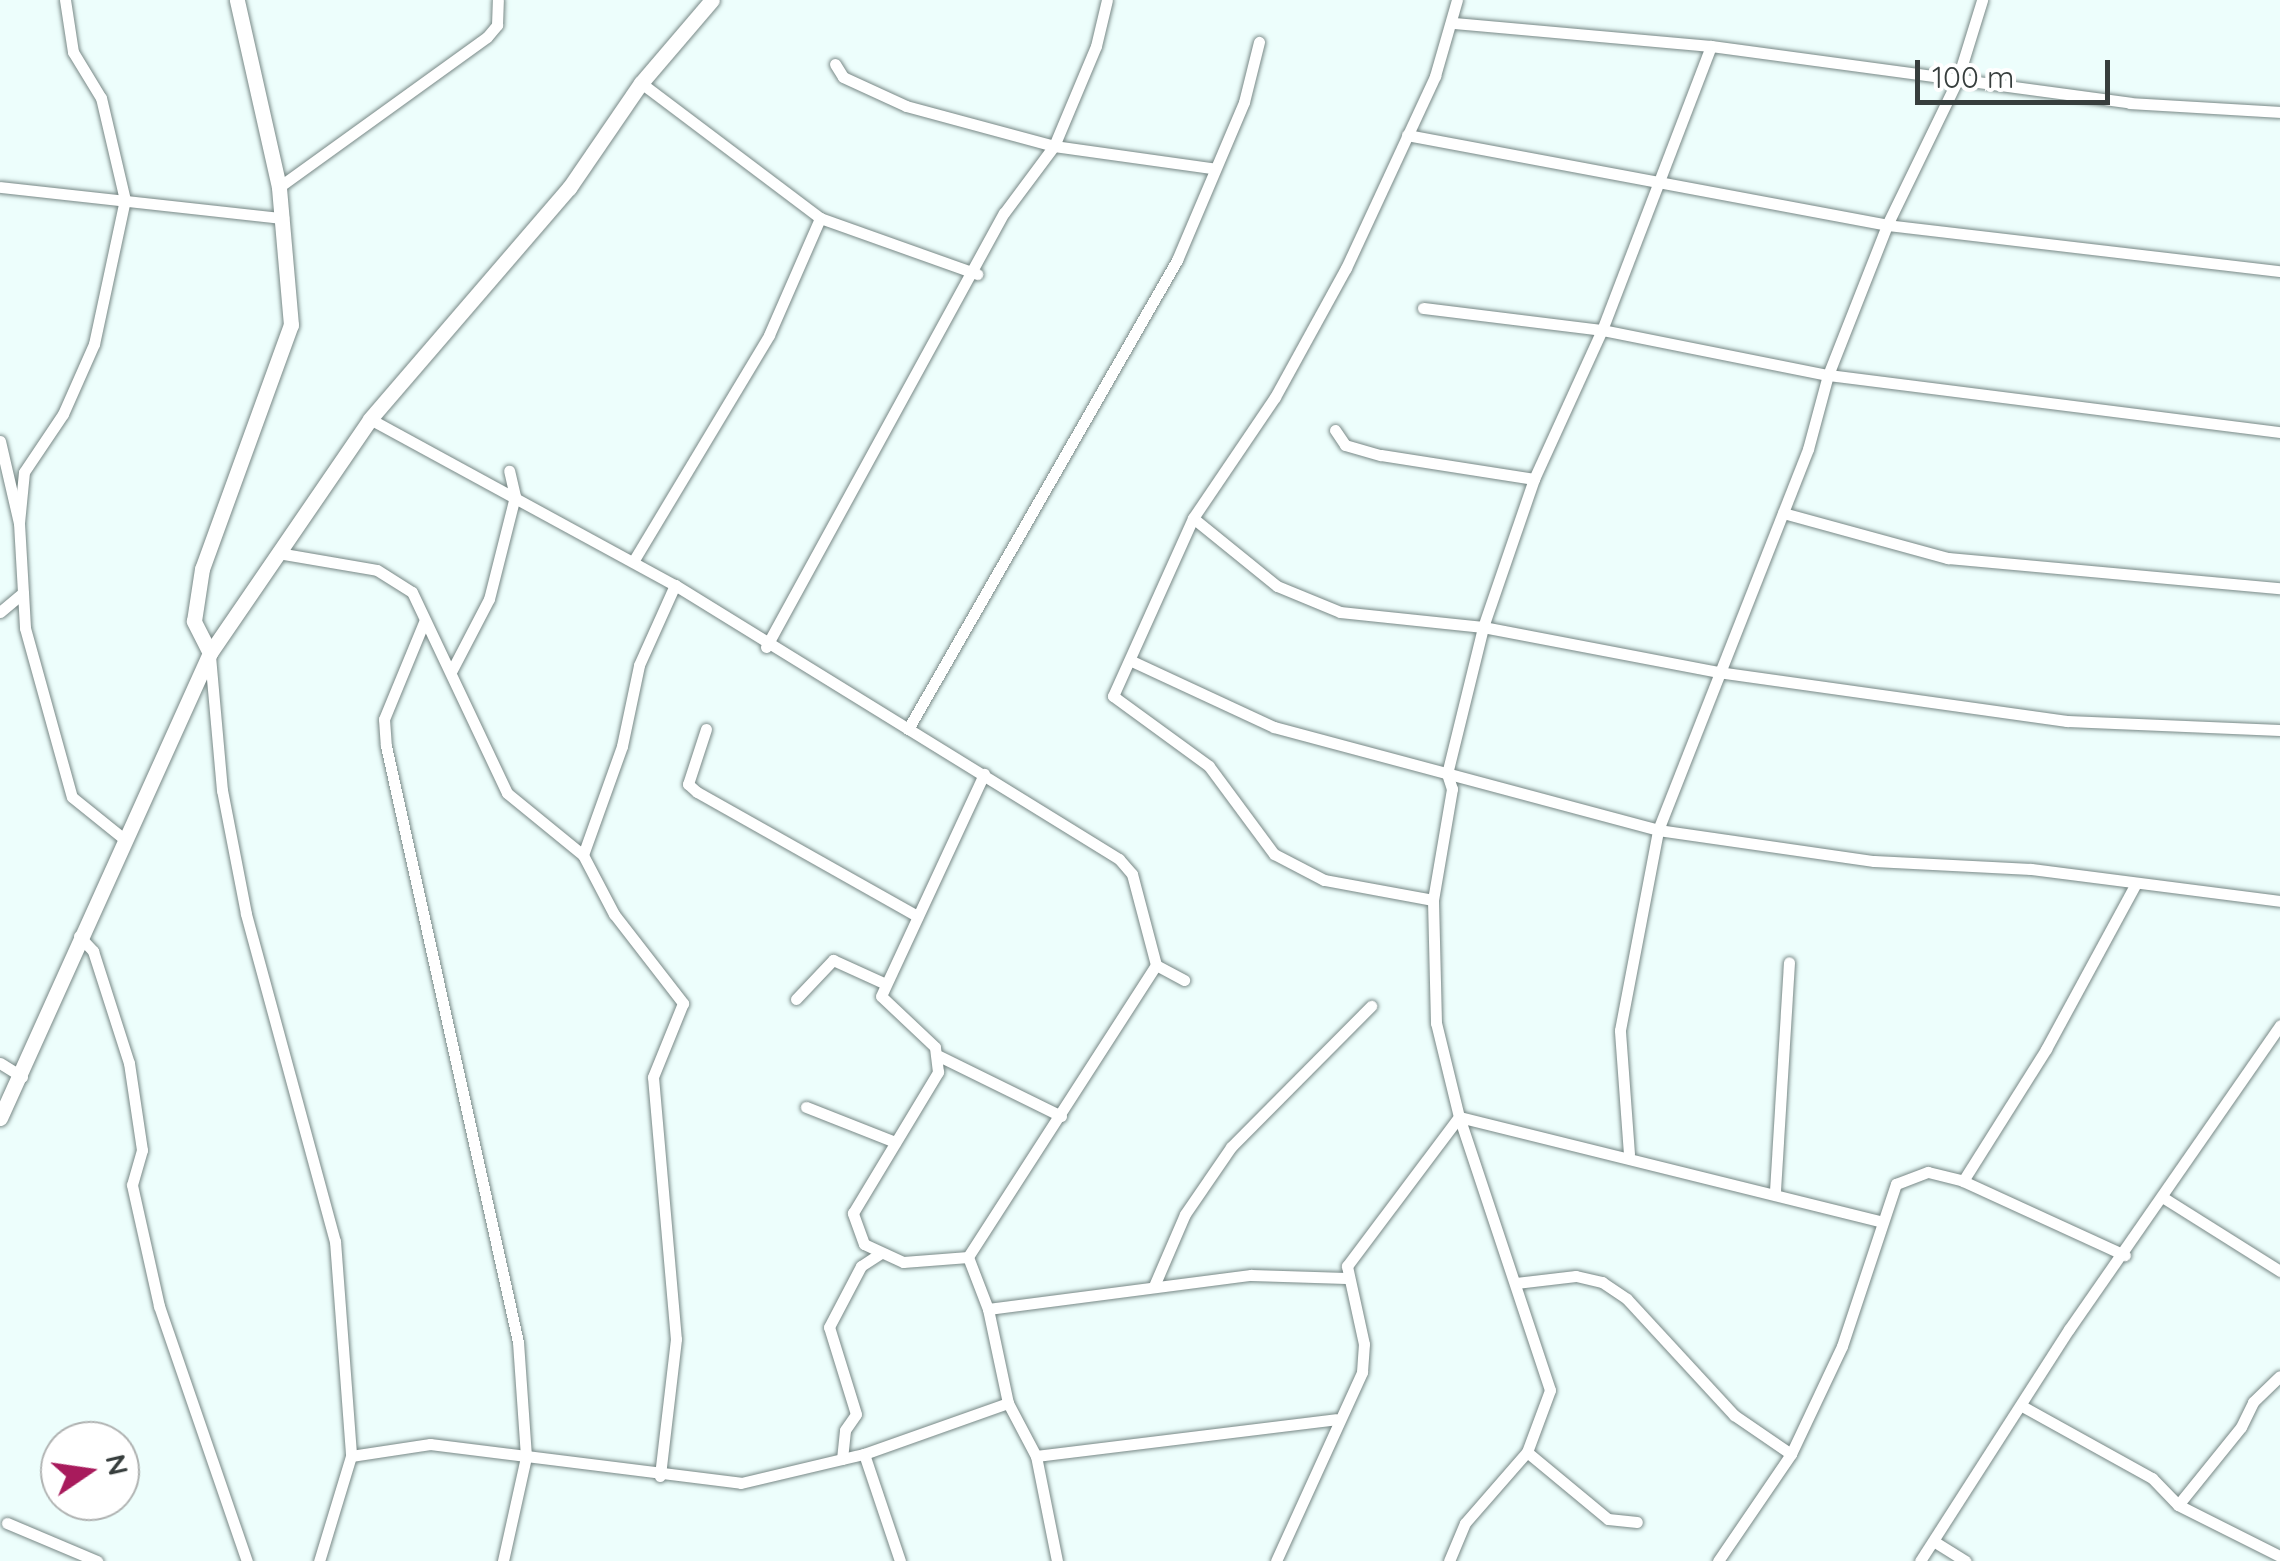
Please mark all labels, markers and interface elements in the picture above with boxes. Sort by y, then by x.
scale bar [1920,40,2115,102]
text: 100 m [1932,58,2014,96]
north arrow [40,1421,140,1521]
text: N [98,1451,137,1479]

